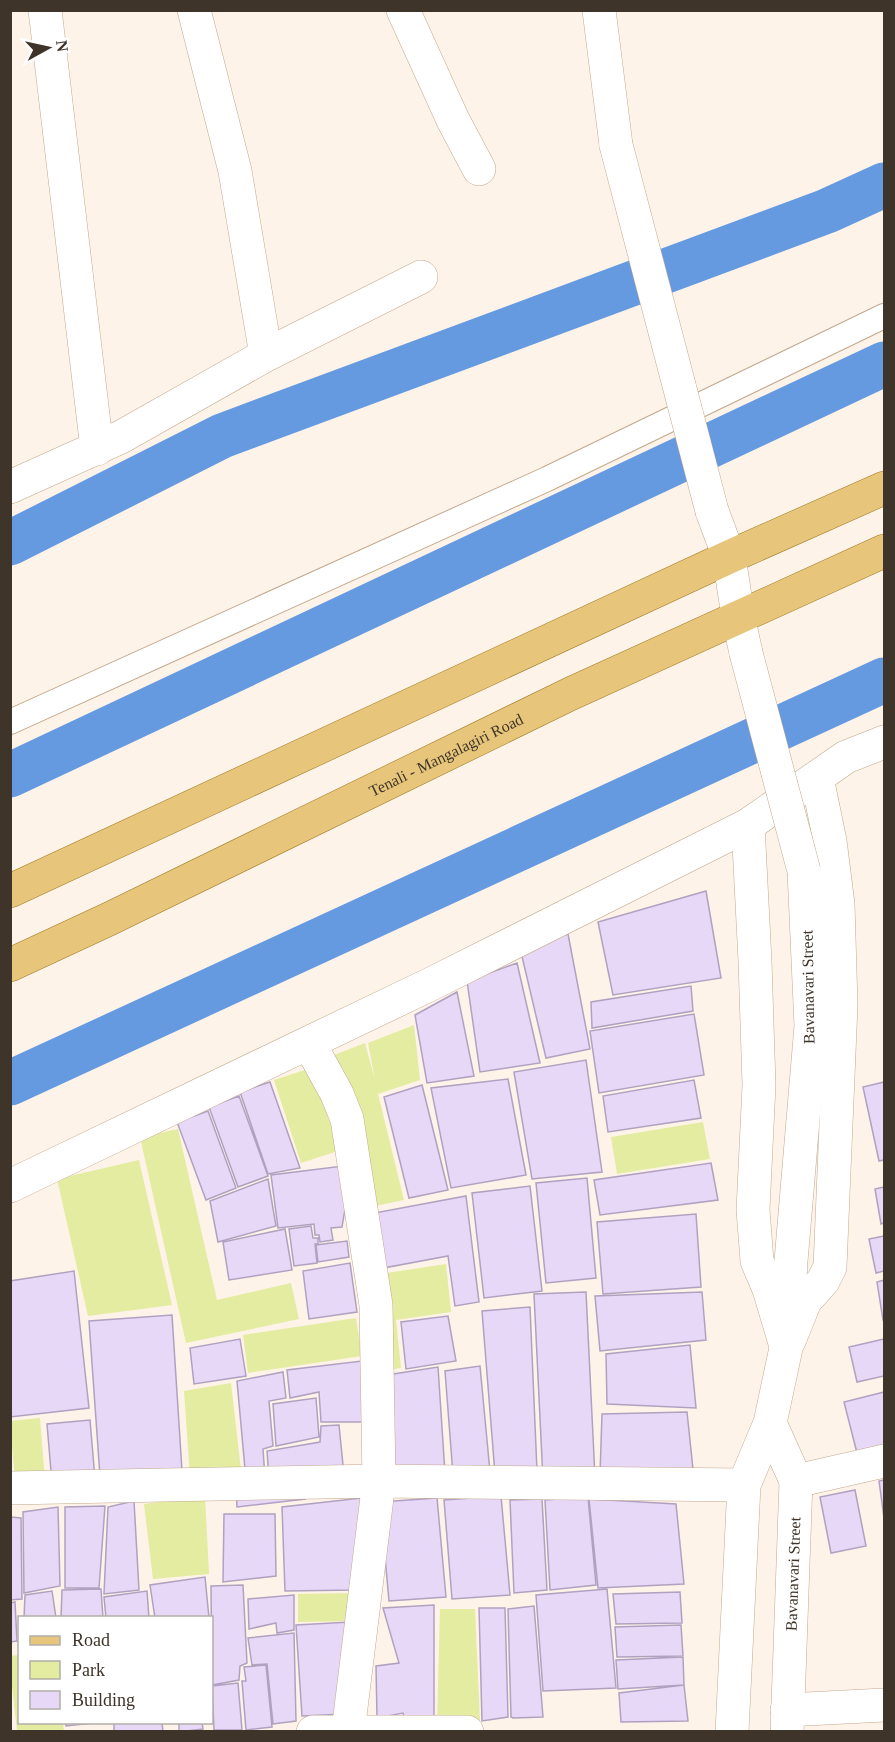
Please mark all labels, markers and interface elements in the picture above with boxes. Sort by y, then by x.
north arrow [18,18,78,78]
text: N [53,39,72,53]
street label: Tenali - Mangalagiri Road [366,710,526,799]
street label: Bavanavari Street [798,929,817,1044]
street label: Bavanavari Street [783,1516,804,1631]
legend [18,1616,213,1724]
text: Road [72,1630,110,1650]
text: Park [72,1660,105,1680]
text: Building [72,1690,135,1710]

